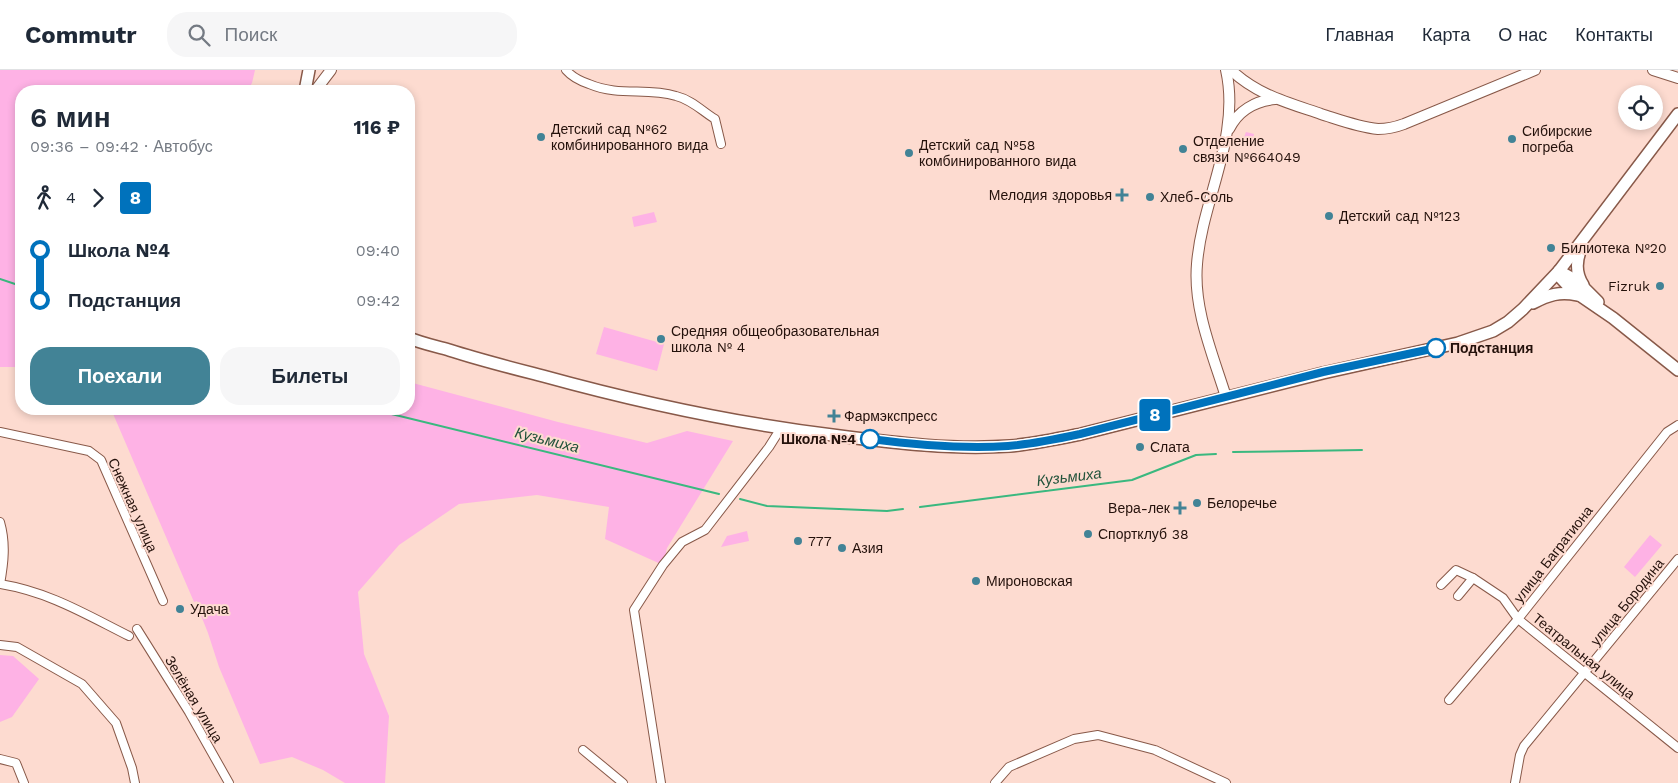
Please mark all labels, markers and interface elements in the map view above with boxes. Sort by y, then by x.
search box [167,12,517,57]
text: Commutr [25,21,137,49]
icon: search [185,21,213,49]
text: Поиск [225,23,277,46]
text: Главная [1325,24,1394,45]
text: Карта [1422,24,1470,45]
text: О нас [1498,24,1547,45]
text: Контакты [1575,24,1653,45]
map controls [1618,85,1663,130]
button: locate [1618,85,1663,130]
text: 6 мин [30,101,111,134]
text: 116 ₽ [353,116,400,139]
place label: Детский сад №62 комбинированного вида [551,121,709,153]
place label: Сибирские погреба [1522,123,1593,155]
marker: Детский сад №62 комбинированного вида [535,131,547,143]
place label: Отделение связи №664049 [1193,133,1301,165]
marker: Сибирские погреба [1506,133,1518,145]
text: 09:36 – 09:42 · Автобус [30,137,213,156]
place label: Детский сад №58 комбинированного вида [919,137,1077,169]
marker: Отделение связи №664049 [1177,143,1189,155]
marker: Детский сад №58 комбинированного вида [903,147,915,159]
icon: walk [30,184,58,212]
icon: forward [84,184,112,212]
text: 8 [130,187,141,208]
place label: Мелодия здоровья [989,187,1112,203]
text: 4 [66,188,76,207]
marker: Мелодия здоровья [1116,189,1128,201]
place label: Хлеб-Соль [1160,189,1233,205]
marker: Хлеб-Соль [1144,191,1156,203]
place label: Детский сад №123 [1339,208,1460,224]
marker: Детский сад №123 [1323,210,1335,222]
text: Школа №4 [68,239,170,262]
place label: Билиотека №20 [1561,240,1667,256]
text: 09:40 [356,241,400,260]
marker: Билиотека №20 [1545,242,1557,254]
place label: Fizruk [1608,278,1650,294]
marker: Fizruk [1654,280,1666,292]
text: Подстанция [68,289,181,312]
text: 09:42 [356,291,400,310]
place label: Средняя общеобразовательная школа № 4 [671,323,879,355]
marker: Средняя общеобразовательная школа № 4 [655,333,667,345]
marker: Подстанция [1426,338,1446,358]
place label: Подстанция [1450,340,1533,356]
button: Поехали [30,347,210,405]
button: Билеты [220,347,400,405]
line badge: 8 [1139,399,1171,431]
text: 8 [1149,404,1161,425]
place label: Фармэкспресс [844,408,937,424]
marker: Фармэкспресс [828,410,840,422]
water label: Кузьмиха [513,423,581,457]
marker: Школа №4 [860,429,880,449]
place label: Школа №4 [781,431,856,447]
place label: Слата [1150,439,1190,455]
marker: Слата [1134,441,1146,453]
street label: Снежная улица [105,456,161,555]
water label: Кузьмиха [1035,464,1103,490]
place label: Белоречье [1207,495,1277,511]
marker: Белоречье [1191,497,1203,509]
place label: Вера-лек [1108,500,1171,516]
marker: Вера-лек [1174,502,1186,514]
street label: улица Багратиона [1510,502,1596,605]
place label: Спортклуб 38 [1098,526,1189,542]
marker: Спортклуб 38 [1082,528,1094,540]
place label: 777 [808,533,832,549]
marker: 777 [792,535,804,547]
place label: Азия [852,540,883,556]
marker: Азия [836,542,848,554]
street label: улица Бородина [1587,555,1667,649]
place label: Мироновская [986,573,1073,589]
marker: Мироновская [970,575,982,587]
place label: Удача [190,601,229,617]
marker: Удача [174,603,186,615]
street label: Театральная улица [1530,610,1638,702]
street label: Зелёная улица [162,653,226,745]

